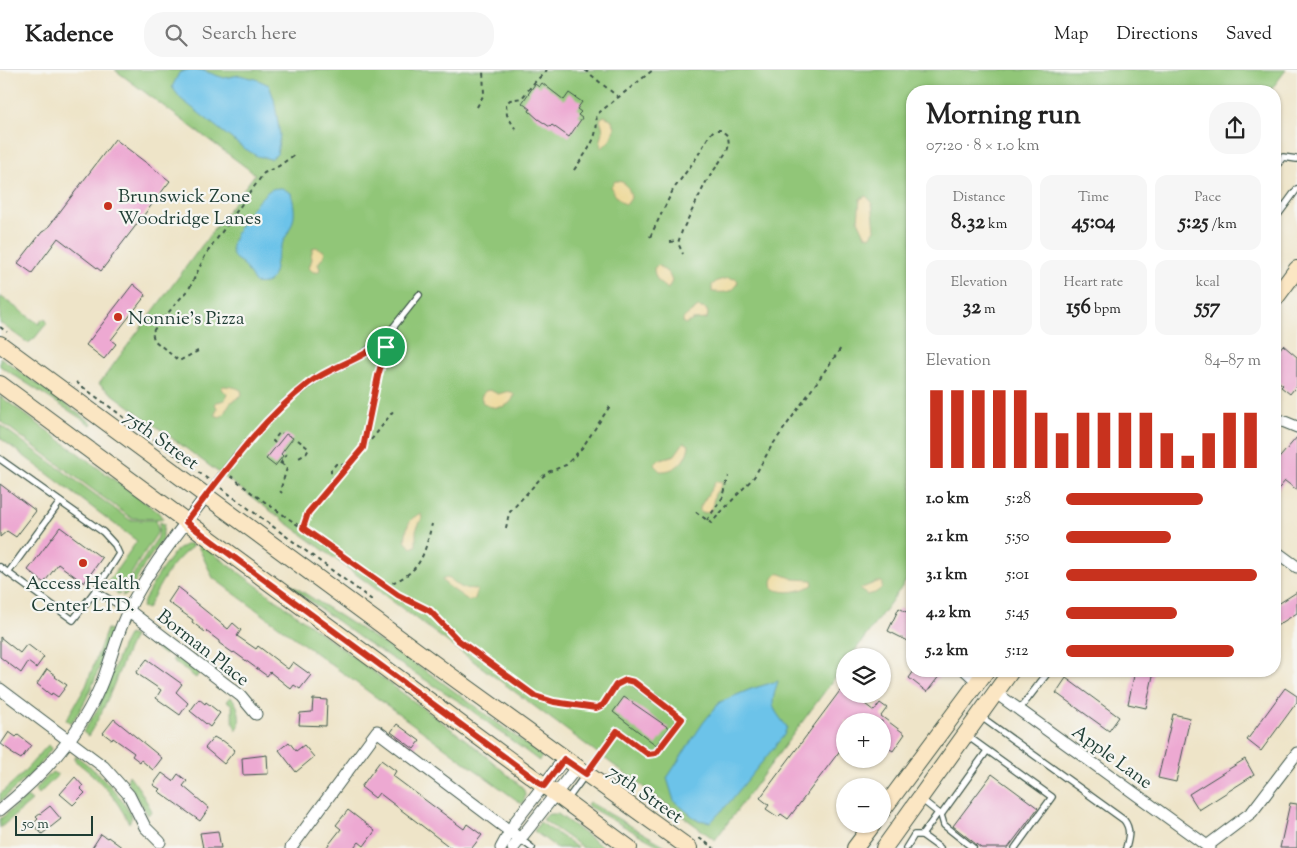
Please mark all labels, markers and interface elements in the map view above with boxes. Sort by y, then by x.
search box [144,12,494,57]
text: Kadence [25,18,114,52]
icon: search [162,21,190,49]
text: Search here [202,21,297,48]
text: Map [1054,22,1089,48]
text: Directions [1117,22,1198,48]
text: Saved [1226,22,1272,48]
text: Morning run [926,96,1081,136]
button: share [1209,102,1261,154]
text: 07:20 · 8 × 1.0 km [926,135,1040,158]
place label: Brunswick Zone Woodridge Lanes [118,184,261,233]
text: Distance [953,188,1006,208]
text: Time [1078,188,1109,208]
text: Pace [1194,188,1221,208]
marker: Brunswick Zone Woodridge Lanes [102,200,114,212]
text: 8.32 [951,208,985,238]
text: 45:04 [1072,208,1115,238]
text: 5:25 [1179,208,1209,238]
text: km [985,215,1007,235]
text: /km [1209,215,1237,235]
text: Elevation [951,273,1008,293]
text: Heart rate [1064,273,1123,293]
text: kcal [1196,273,1220,293]
text: 32 [963,293,981,323]
text: 156 [1066,293,1091,323]
text: 557 [1195,293,1220,323]
text: m [981,300,996,320]
text: bpm [1091,300,1121,320]
place label: Nonnie's Pizza [128,306,245,333]
marker: Nonnie's Pizza [112,311,124,323]
pin [365,326,407,368]
icon: arrive [372,333,400,361]
text: Elevation [926,350,991,373]
text: 84–87 m [1205,350,1261,373]
street label: 75th Street [117,405,204,478]
text: 1.0 km [926,488,969,511]
text: 5:28 [1006,488,1031,511]
text: 2.1 km [926,526,968,549]
text: 5:50 [1006,526,1030,549]
marker: Access Health Center LTD. [77,557,89,569]
text: 3.1 km [926,564,967,587]
text: 5:01 [1006,564,1029,587]
place label: Access Health Center LTD. [26,571,140,620]
text: 4.2 km [926,602,971,625]
text: 5:45 [1006,602,1029,625]
street label: Borman Place [150,604,255,694]
text: 5.2 km [926,640,968,663]
text: 5:12 [1006,640,1029,663]
map controls [836,648,891,833]
button: layers [836,648,891,703]
button: + [836,713,891,768]
street label: Apple Lane [1066,719,1158,797]
street label: 75th Street [601,759,688,831]
button: − [836,778,891,833]
scale bar [15,813,92,836]
text: 50 m [22,815,49,835]

